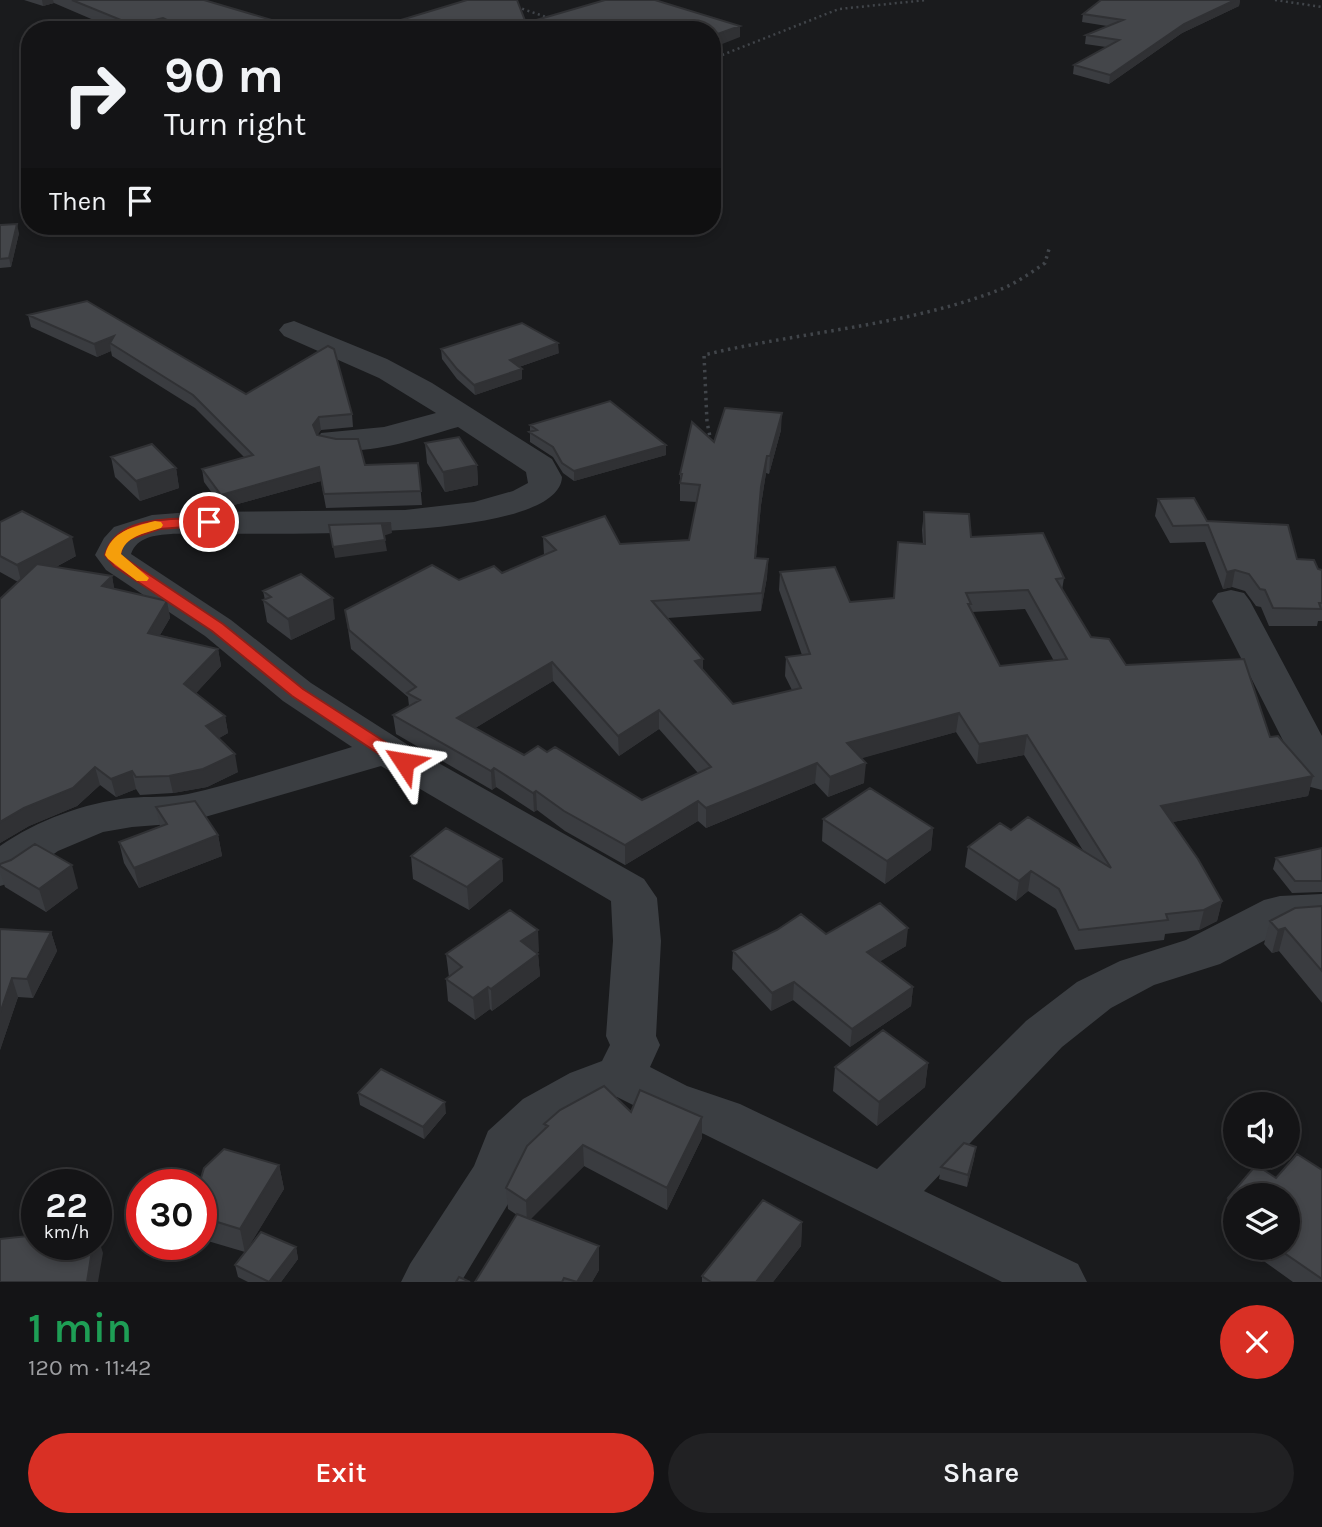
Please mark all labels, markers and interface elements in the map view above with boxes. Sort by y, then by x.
text: 90 m [164,47,284,104]
icon: right [49,49,140,140]
text: Turn right [164,106,306,143]
icon: arrive [121,182,159,220]
text: Then [49,186,107,217]
pin [179,492,239,552]
icon: arrive [190,503,228,541]
position arrow [367,725,441,799]
map controls [1223,1092,1300,1260]
button: sound [1223,1092,1300,1169]
speed limit sign: 30 [126,1169,217,1260]
button: layers [1223,1183,1300,1260]
text: 22 [45,1185,88,1226]
text: km/h [44,1221,89,1243]
text: 1 min [28,1303,132,1353]
button: close [1220,1305,1294,1379]
text: 120 m · 11:42 [28,1354,151,1381]
button: Exit [28,1433,654,1513]
button: Share [668,1433,1294,1513]

